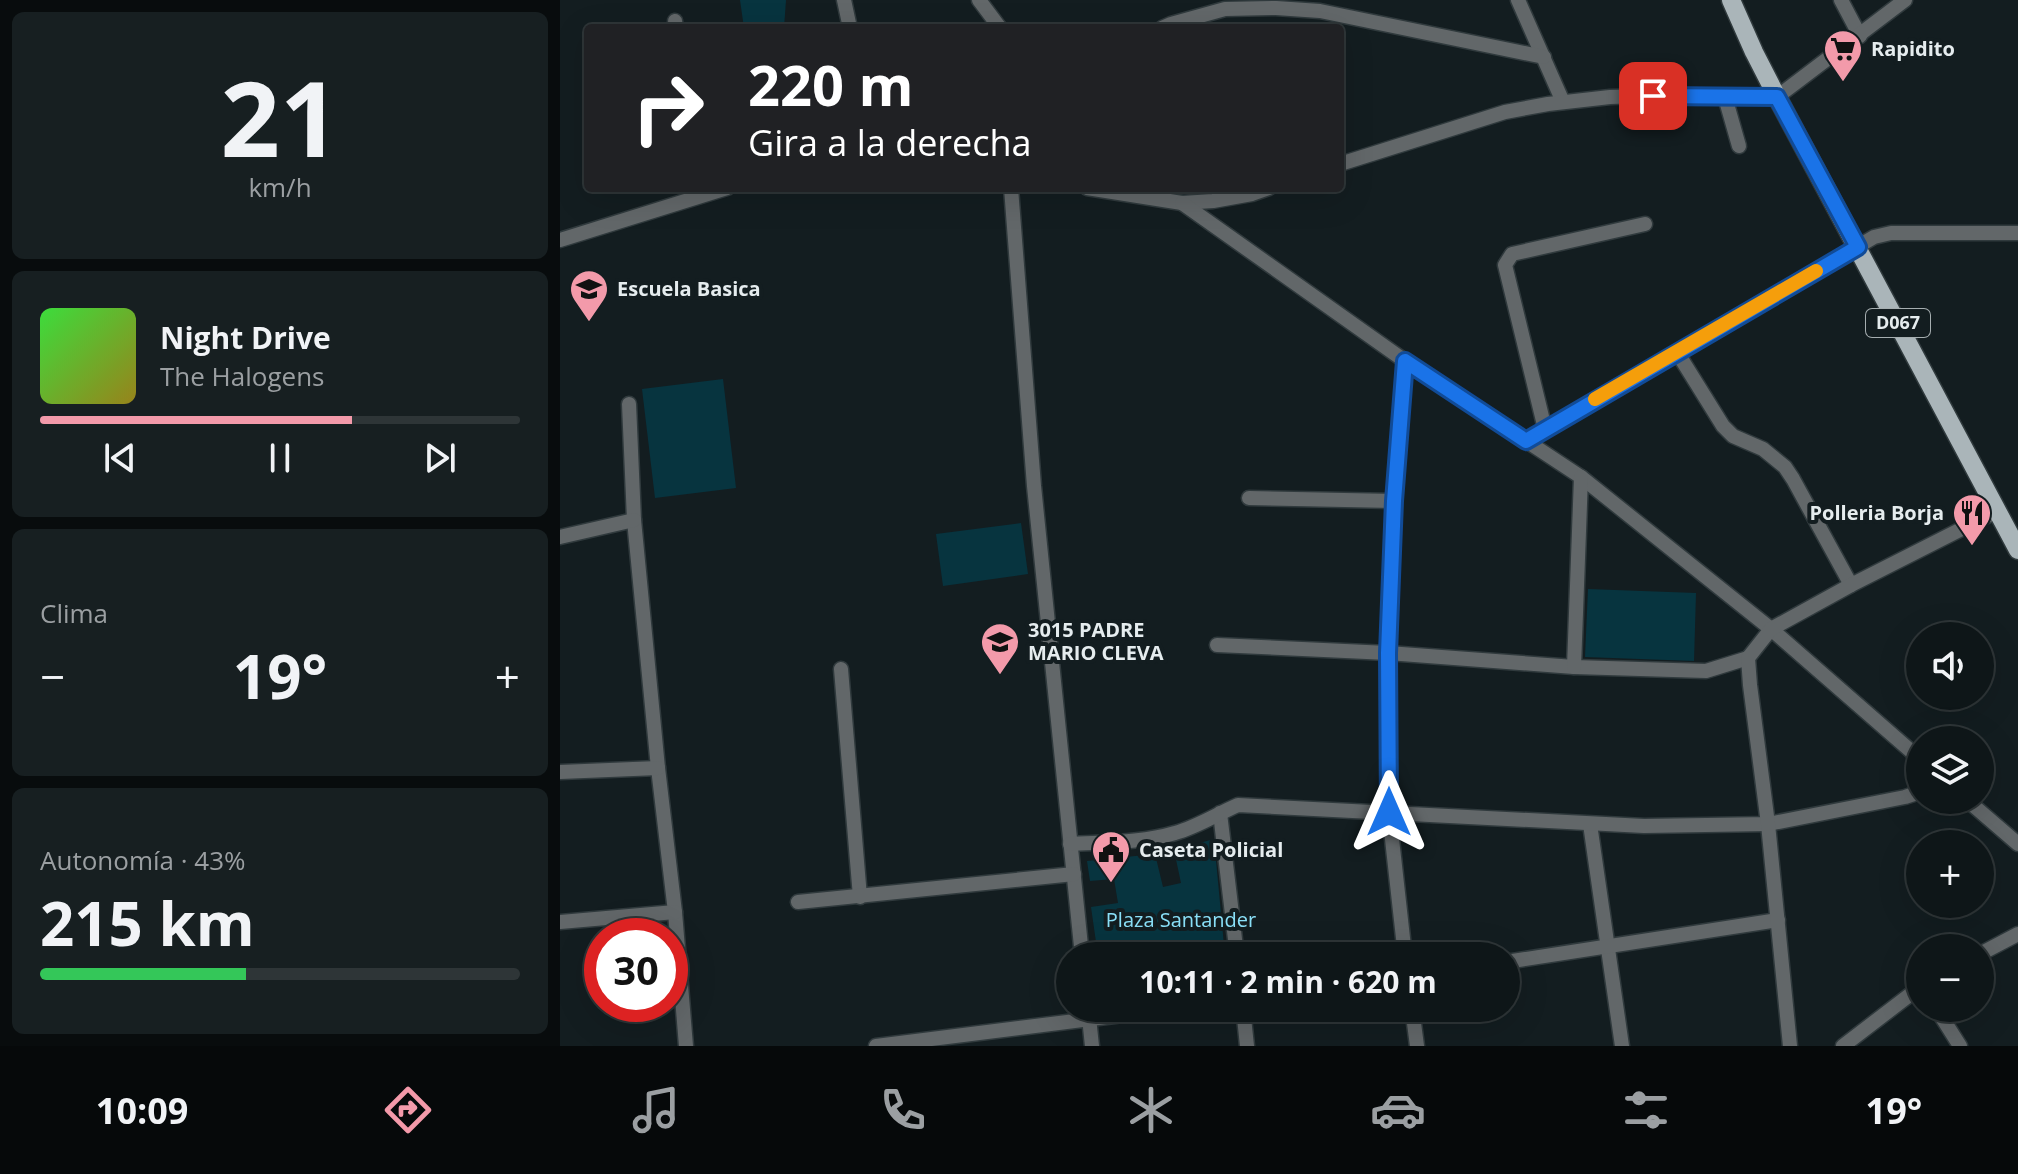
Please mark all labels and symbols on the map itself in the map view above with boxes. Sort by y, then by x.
supermarket icon: Rapidito [1822,28,1864,83]
place label: Rapidito [1871,35,1955,62]
pin [1619,62,1687,130]
school or university icon: Escuela Basica [568,268,610,323]
place label: Escuela Basica [617,275,761,302]
road number: D067 [1866,309,1930,337]
restaurant icon: Polleria Borja [1951,492,1993,547]
place label: Polleria Borja [1809,499,1944,526]
place label: 3015 PADRE MARIO CLEVA [1028,616,1164,666]
school or university icon: 3015 PADRE MARIO CLEVA [979,621,1021,676]
position arrow [1347,770,1431,854]
public building icon: Caseta Policial [1090,829,1132,884]
place label: Caseta Policial [1139,836,1283,863]
park label: Plaza Santander [1106,906,1256,933]
speed limit sign: 30 [584,918,688,1022]

